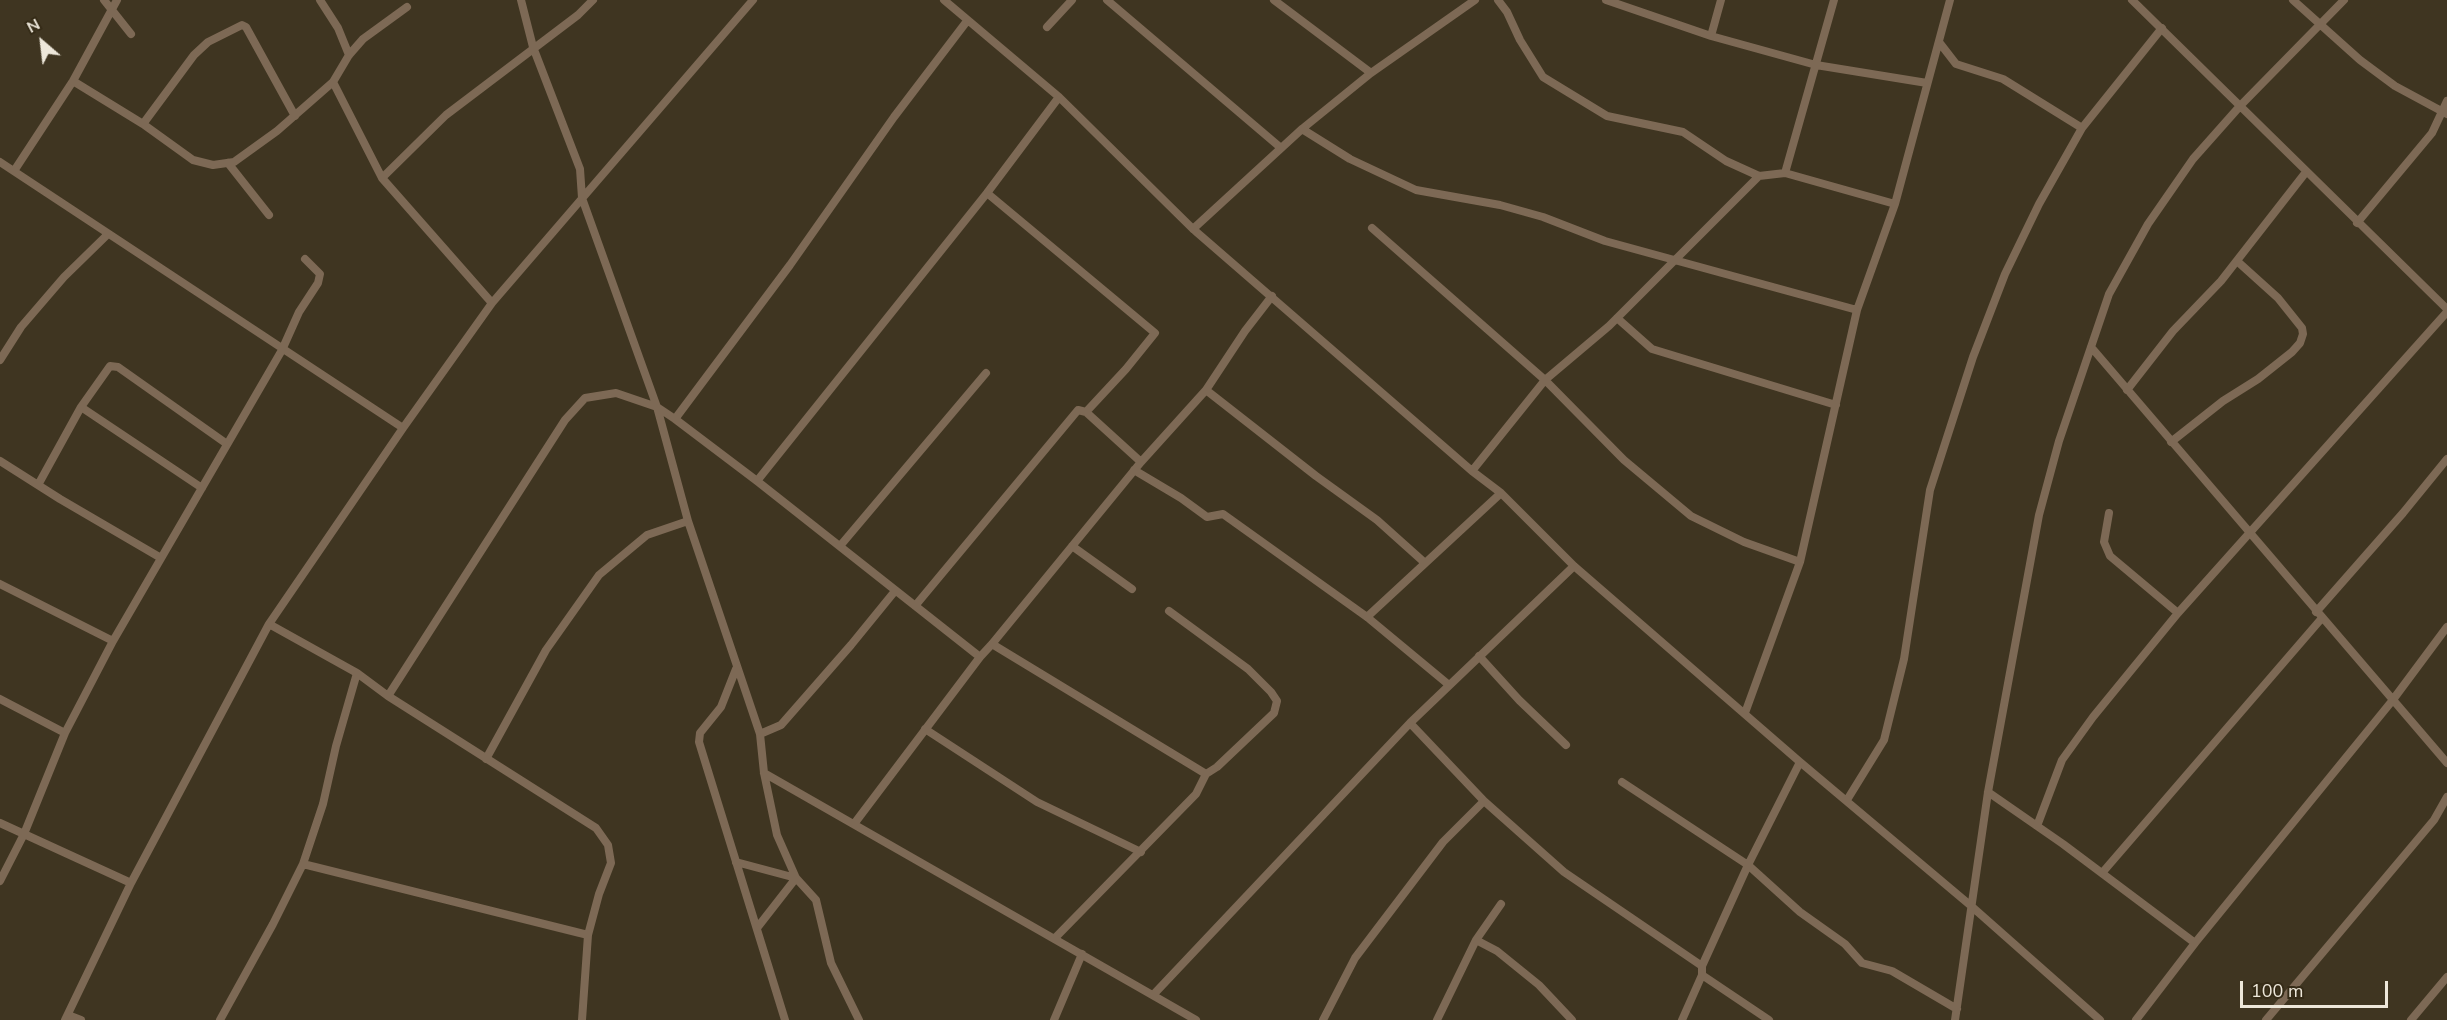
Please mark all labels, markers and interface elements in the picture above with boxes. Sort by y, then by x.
north arrow [12,12,72,72]
text: N [23,14,44,39]
scale bar [2243,969,2392,1007]
text: 100 m [2251,979,2303,1003]

